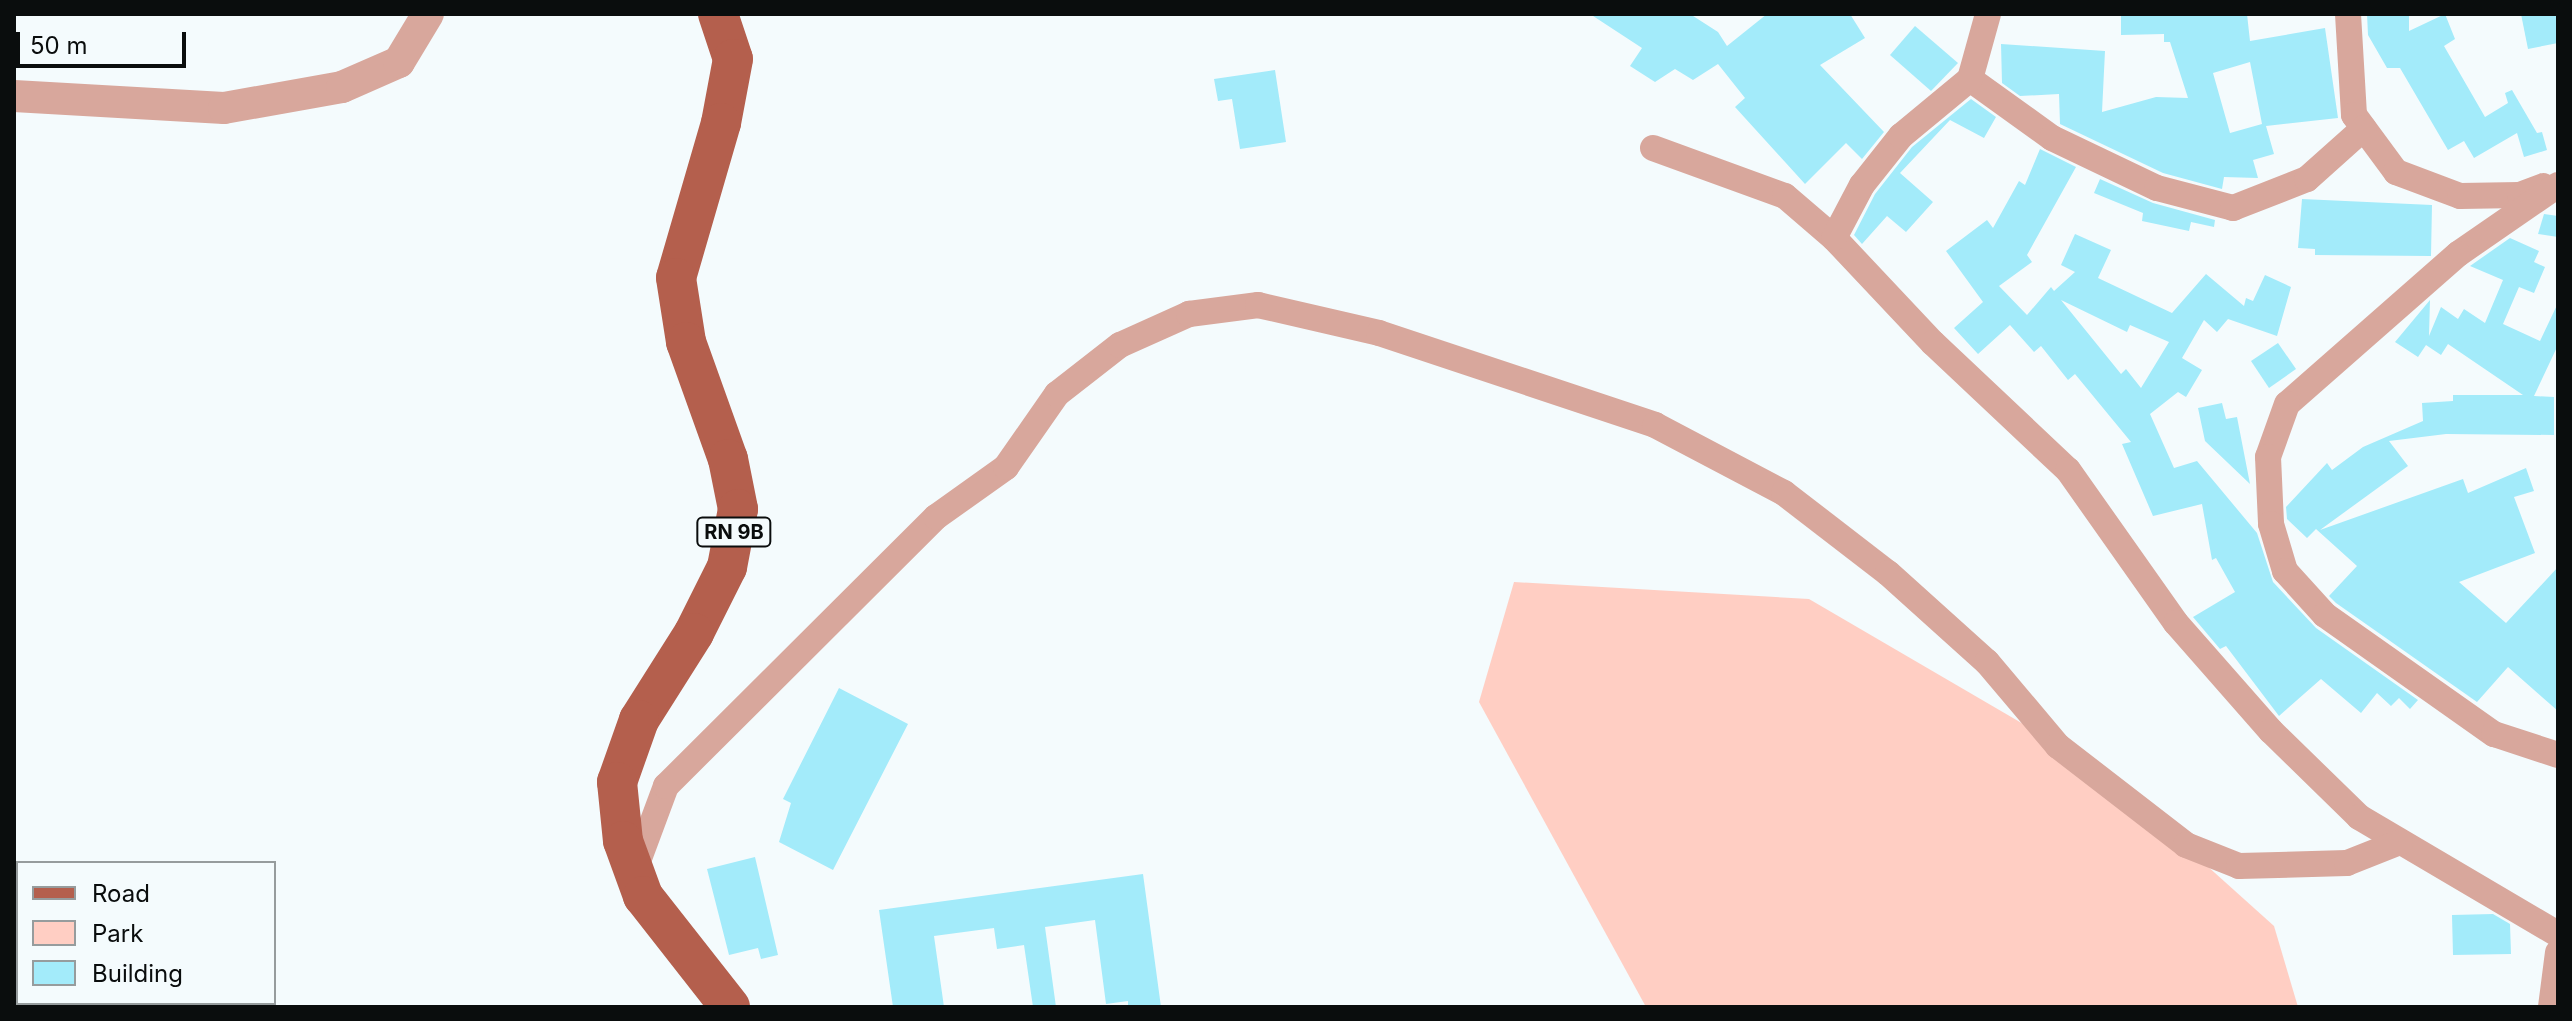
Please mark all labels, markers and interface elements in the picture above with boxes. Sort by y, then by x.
scale bar [20,16,190,66]
text: 50 m [30,31,88,60]
road number: RN 9B [696,516,772,548]
legend [16,861,276,1005]
text: Road [92,879,150,908]
text: Park [92,919,143,948]
text: Building [92,959,183,988]

